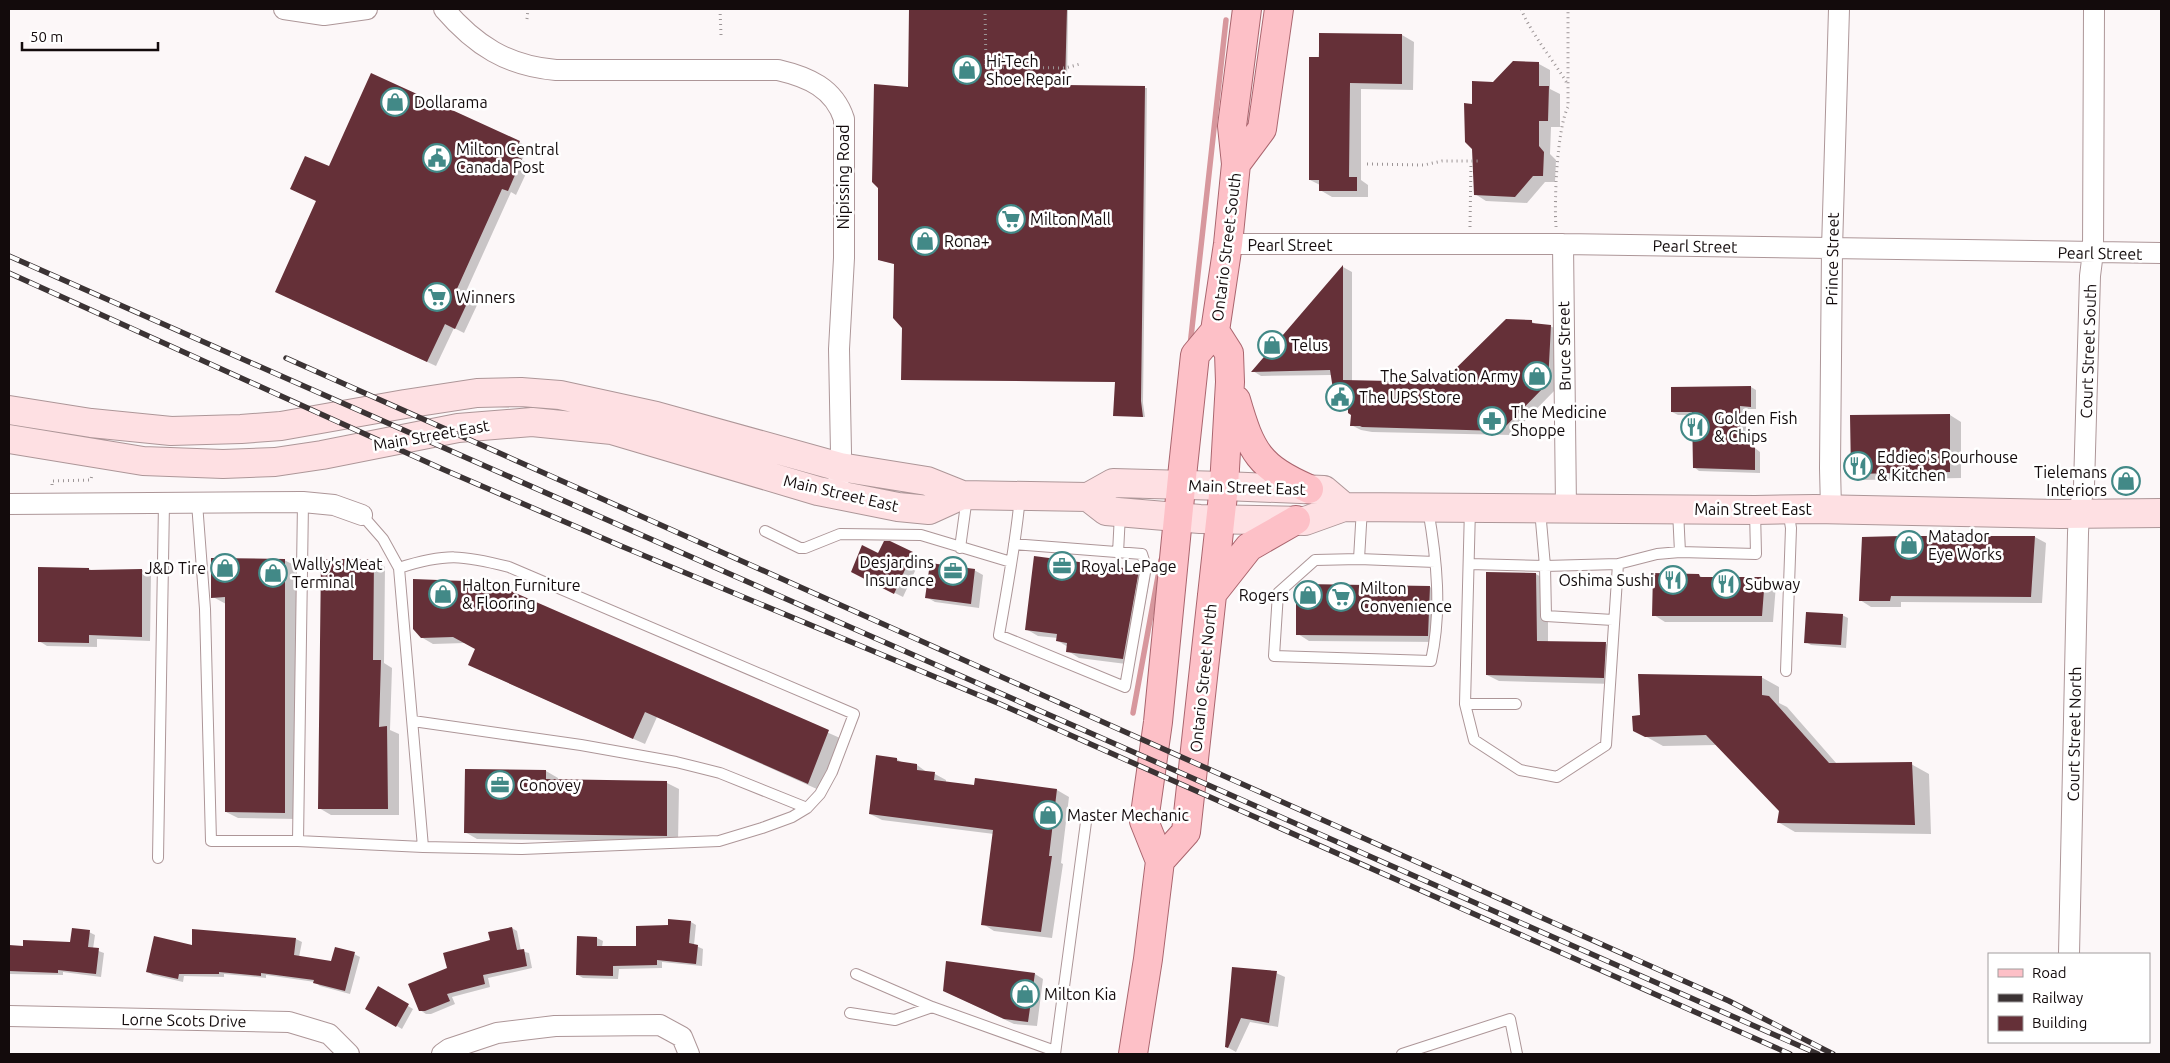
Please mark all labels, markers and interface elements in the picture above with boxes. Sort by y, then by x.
scale bar [22,20,159,52]
text: 50 m [30,28,63,45]
place label: Hi-Tech Shoe Repair [986,52,1072,88]
shop icon: Hi-Tech Shoe Repair [952,55,982,85]
shop icon: Dollarama [380,87,410,117]
place label: Dollarama [414,93,488,111]
street label: Nipissing Road [834,124,852,230]
place label: Milton Central Canada Post [456,140,559,176]
public building icon: Milton Central Canada Post [422,143,452,173]
street label: Ontario Street South [1208,172,1244,322]
supermarket icon: Milton Mall [996,204,1026,234]
place label: Milton Mall [1030,210,1111,228]
street label: Prince Street [1822,212,1842,306]
shop icon: Rona+ [910,226,940,256]
place label: Rona+ [944,232,990,250]
street label: Pearl Street [1248,236,1333,254]
street label: Pearl Street [1652,236,1738,256]
street label: Pearl Street [2057,243,2143,263]
supermarket icon: Winners [422,282,452,312]
street label: Court Street South [2077,283,2099,419]
place label: Winners [456,288,515,306]
street label: Bruce Street [1554,300,1574,391]
shop icon: Telus [1257,330,1287,360]
place label: Telus [1291,336,1328,354]
shop icon: The Salvation Army [1522,361,1552,391]
place label: The Salvation Army [1380,367,1518,385]
public building icon: The UPS Store [1325,382,1355,412]
place label: The UPS Store [1359,388,1461,406]
place label: The Medicine Shoppe [1511,403,1607,439]
pharmacy icon: The Medicine Shoppe [1477,406,1507,436]
place label: Golden Fish & Chips [1714,409,1798,445]
restaurant icon: Golden Fish & Chips [1680,412,1710,442]
street label: Main Street East [372,416,491,454]
place label: Eddieo's Pourhouse & Kitchen [1877,448,2018,484]
restaurant icon: Eddieo's Pourhouse & Kitchen [1843,451,1873,481]
place label: Tielemans Interiors [2034,463,2107,499]
shop icon: Tielemans Interiors [2111,466,2141,496]
street label: Main Street East [782,471,901,515]
street label: Main Street East [1188,476,1307,498]
street label: Main Street East [1694,500,1812,518]
place label: Matador Eye Works [1928,527,2002,563]
shop icon: Matador Eye Works [1894,530,1924,560]
office icon: Royal LePage [1047,551,1077,581]
shop icon: J&D Tire [210,553,240,583]
place label: Desjardins Insurance [859,553,934,589]
place label: Wally's Meat Terminal [292,555,383,591]
office icon: Desjardins Insurance [938,556,968,586]
place label: Royal LePage [1081,557,1177,575]
shop icon: Wally's Meat Terminal [258,558,288,588]
place label: J&D Tire [145,559,206,577]
restaurant icon: Oshima Sushi [1658,565,1688,595]
restaurant icon: Subway [1711,569,1741,599]
place label: Oshima Sushi [1558,571,1654,589]
place label: Subway [1745,575,1800,593]
place label: Halton Furniture & Flooring [462,576,581,612]
shop icon: Halton Furniture & Flooring [428,579,458,609]
place label: Milton Convenience [1360,579,1452,615]
shop icon: Rogers [1293,580,1323,610]
supermarket icon: Milton Convenience [1326,582,1356,612]
place label: Rogers [1239,586,1289,604]
street label: Ontario Street North [1186,603,1220,753]
street label: Court Street North [2064,666,2084,802]
office icon: Conovey [485,770,515,800]
place label: Conovey [519,776,581,794]
shop icon: Master Mechanic [1033,800,1063,830]
place label: Master Mechanic [1067,806,1189,824]
legend [1988,953,2150,1043]
text: Road [2032,964,2067,981]
shop icon: Milton Kia [1010,979,1040,1009]
place label: Milton Kia [1044,985,1117,1003]
text: Railway [2032,989,2083,1006]
street label: Lorne Scots Drive [121,1010,247,1030]
text: Building [2032,1014,2087,1031]

